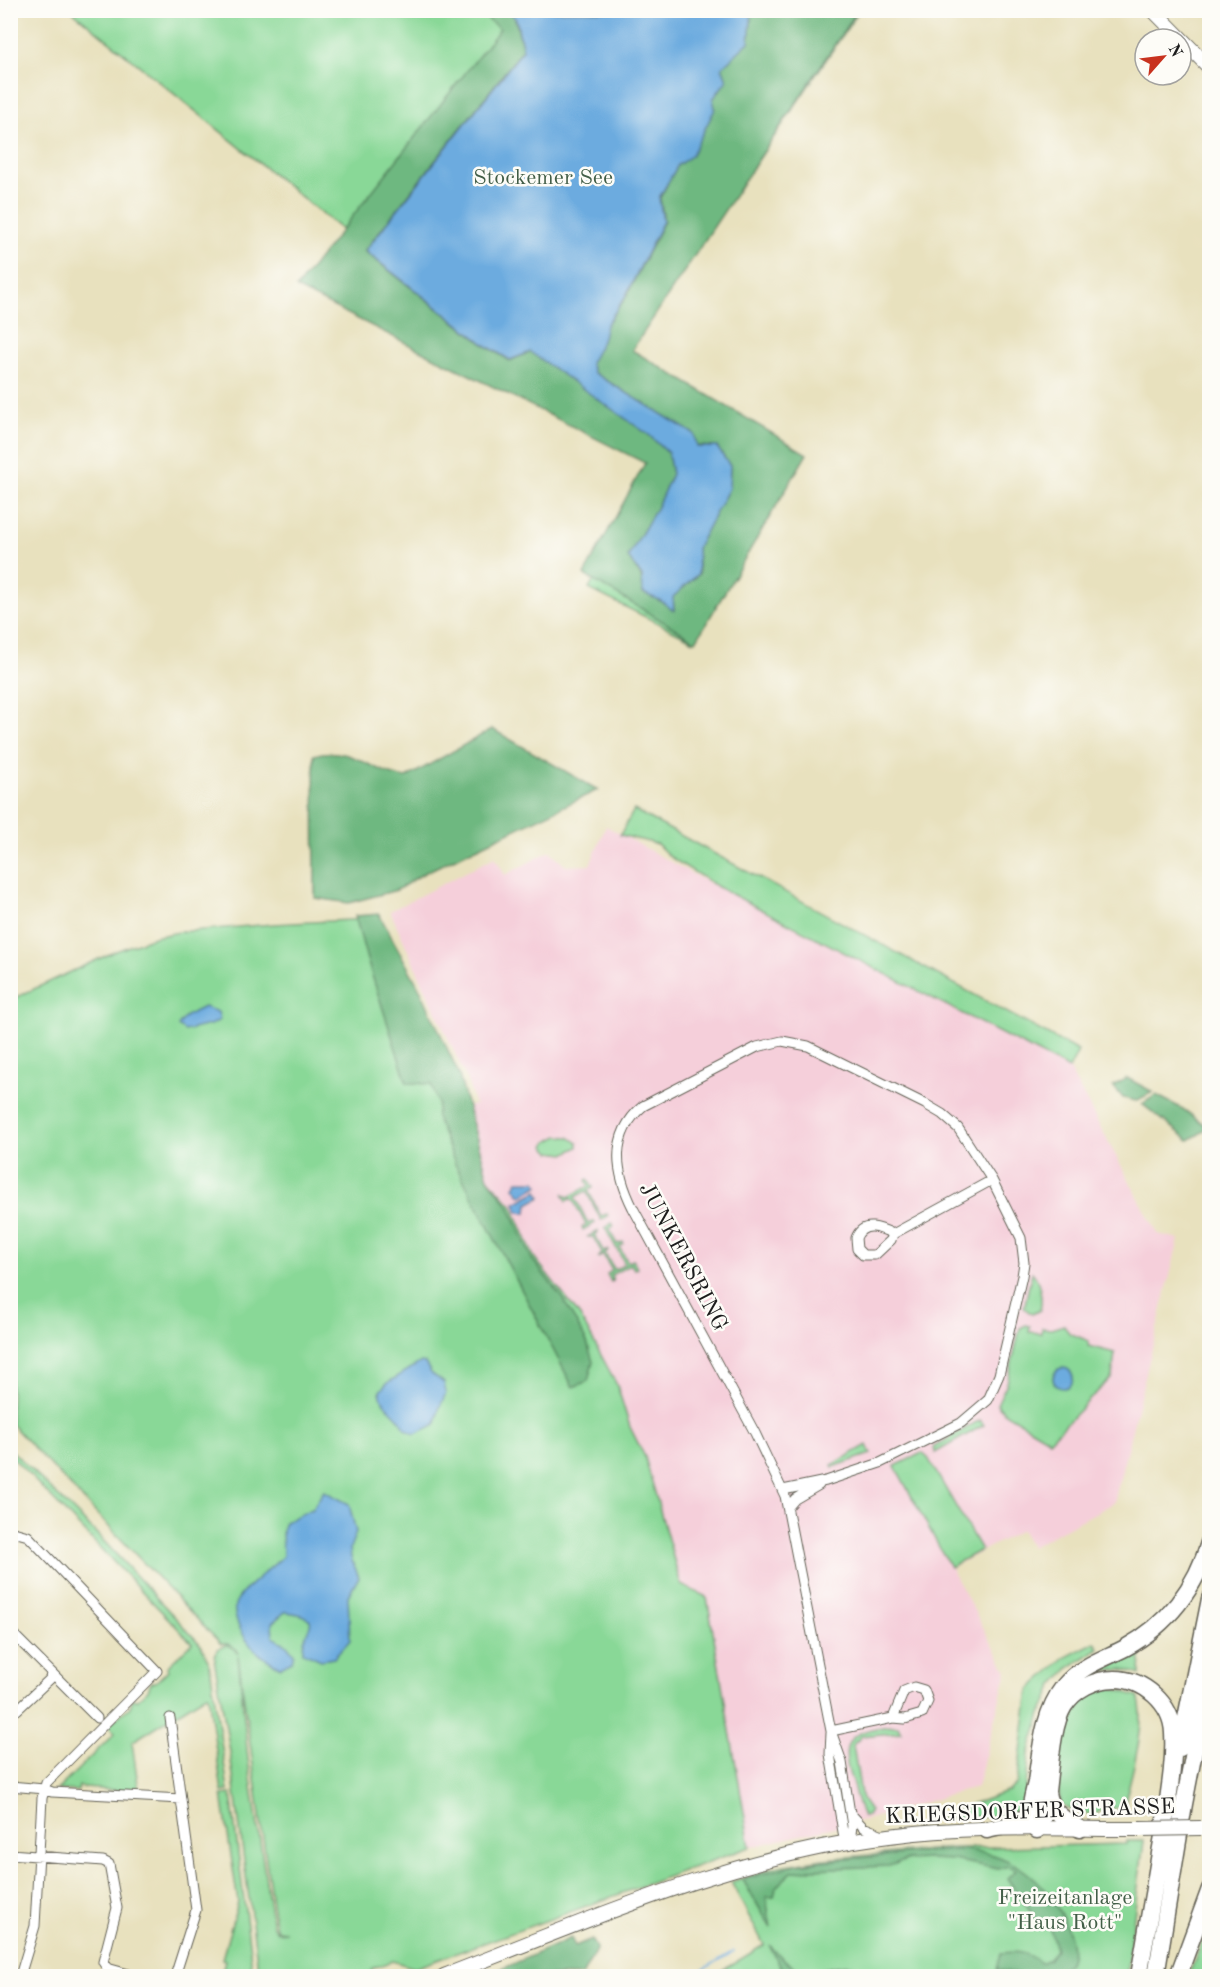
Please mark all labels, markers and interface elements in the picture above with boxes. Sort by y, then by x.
north arrow [1133,27,1193,87]
text: N [1165,42,1185,61]
park label: Stockemer See [473,167,613,189]
street label: JUNKERSRING [635,1179,731,1335]
street label: KRIEGSDORFER STRASSE [885,1796,1175,1828]
park label: Freizeitanlage "Haus Rott" [998,1887,1132,1934]

